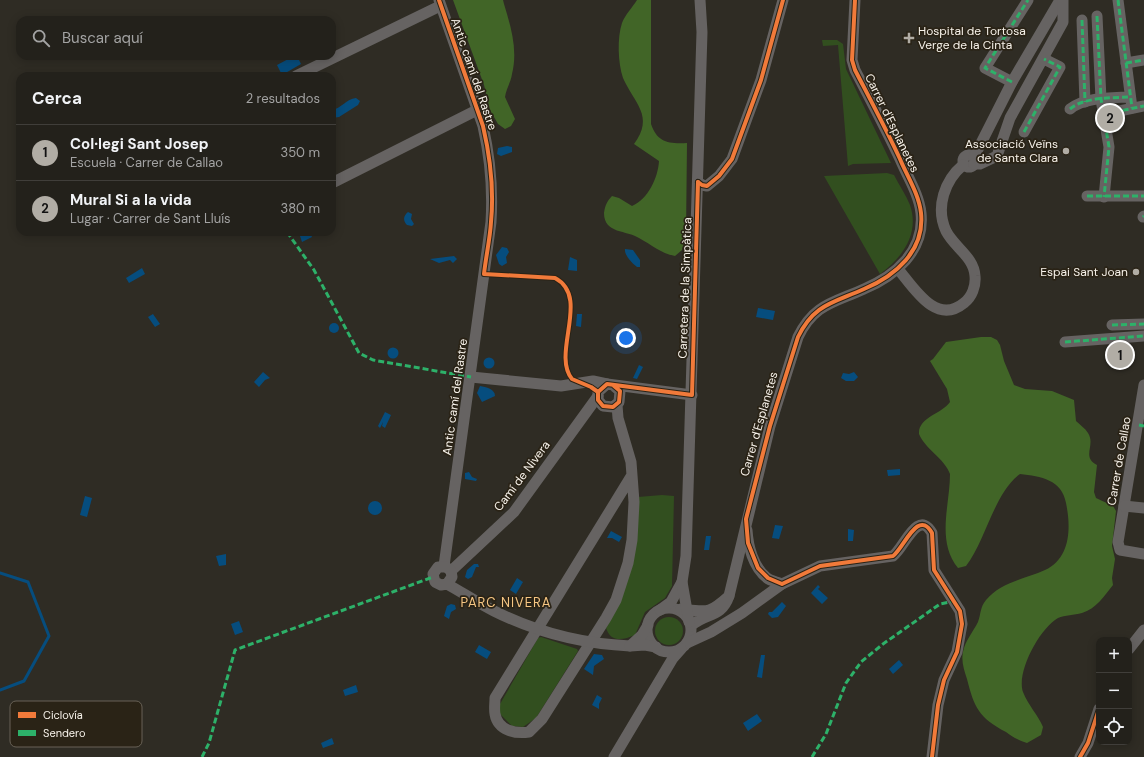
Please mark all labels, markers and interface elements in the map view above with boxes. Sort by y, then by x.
search box [16,16,336,60]
street label: Antic camí del Rastre [447,16,501,132]
place label: Hospital de Tortosa Verge de la Cinta [918,23,1026,53]
icon: search [30,27,52,49]
text: Buscar aquí [62,28,143,48]
marker: Hospital de Tortosa Verge de la Cinta [903,32,915,44]
street label: Carrer d'Esplanetes [861,71,923,175]
text: Cerca [32,87,82,109]
text: 2 resultados [246,90,320,107]
pin: 2 [1097,103,1123,133]
text: Col·legi Sant Josep [70,134,209,154]
place label: Associació Veïns de Santa Clara [965,136,1058,166]
text: 1 [43,144,47,161]
text: 350 m [280,144,320,161]
marker: Associació Veïns de Santa Clara [1061,146,1071,156]
text: Escuela · Carrer de Callao [70,154,223,171]
text: Mural Si a la vida [70,190,192,210]
text: 2 [41,200,49,217]
text: 380 m [280,200,320,217]
text: Lugar · Carrer de Sant Lluís [70,210,231,227]
street label: Carretera de la Simpàtica [675,217,695,359]
place label: Espai Sant Joan [1040,264,1128,280]
marker: Espai Sant Joan [1131,267,1141,277]
your location [616,328,636,348]
street label: Antic camí del Rastre [439,337,471,456]
pin: 1 [1107,340,1133,370]
street label: Carrer d'Esplanetes [736,370,782,478]
street label: Carrer de Callao [1103,415,1135,507]
street label: Camí de Nivera [490,438,554,514]
district label: PARC NIVERA [461,594,551,611]
map controls [1096,637,1132,745]
button: + [1096,637,1132,673]
button: − [1096,673,1132,709]
legend [10,701,142,747]
text: Ciclovía [43,708,83,722]
button: locate [1096,709,1132,745]
text: Sendero [43,726,85,740]

